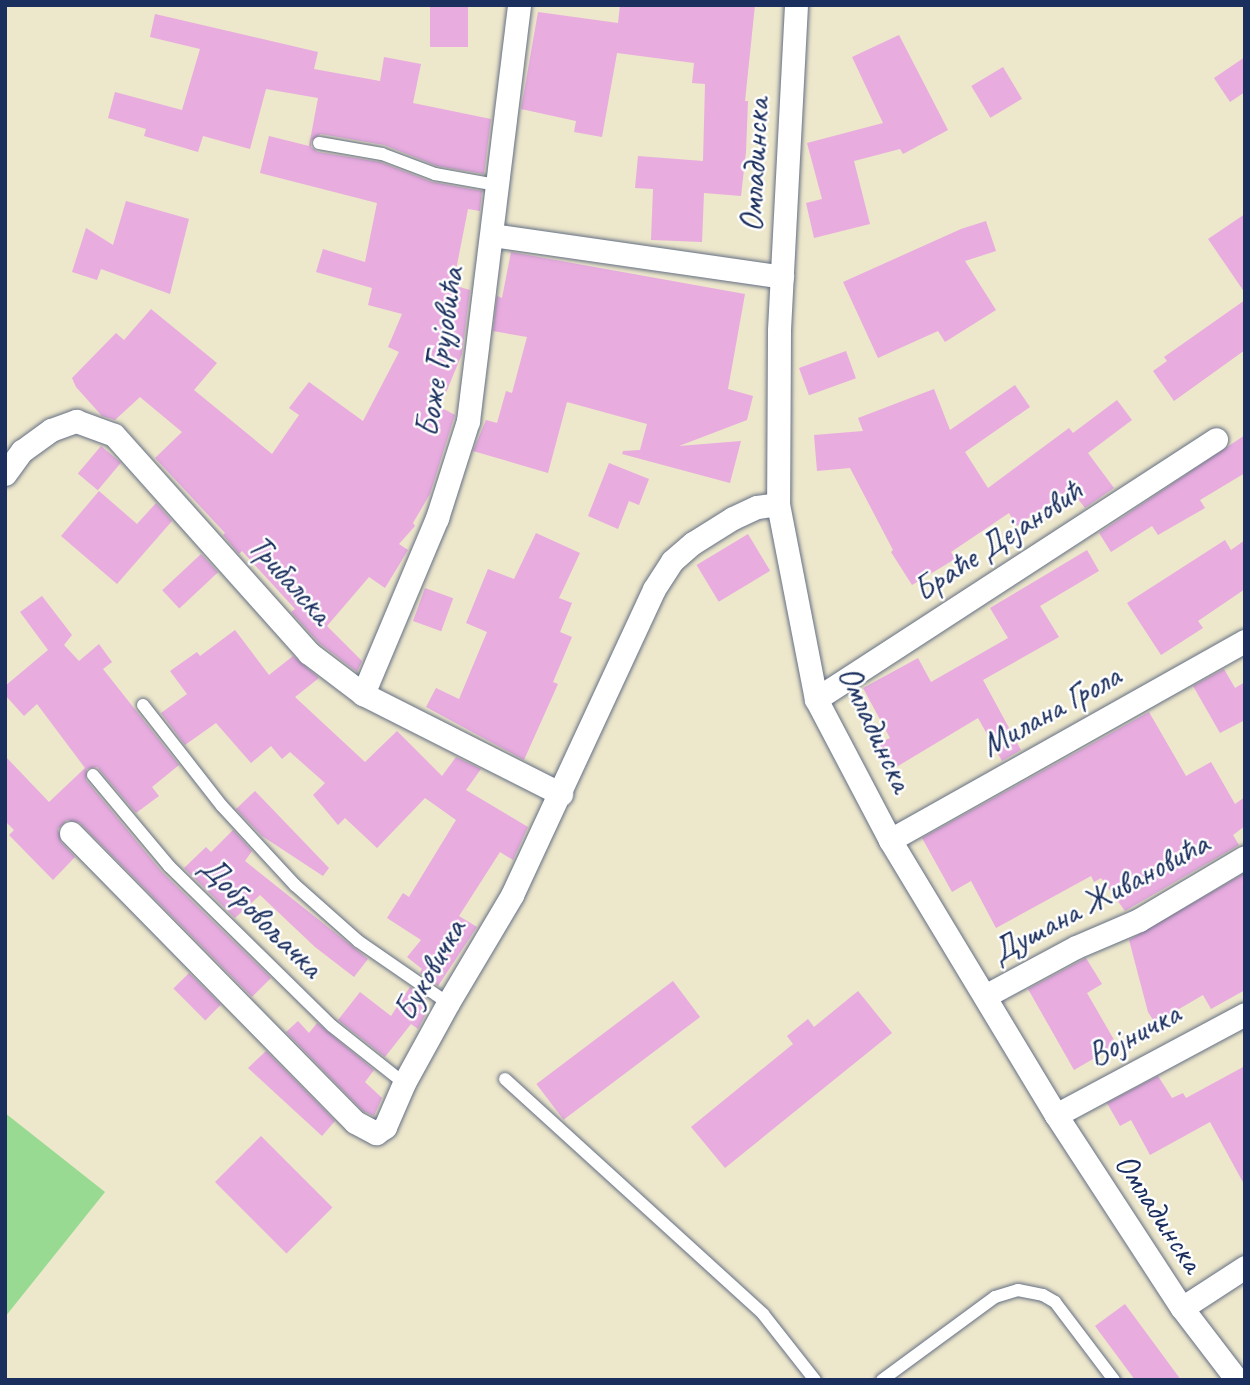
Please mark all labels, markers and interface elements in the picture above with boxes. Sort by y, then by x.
street label: Омладинска [732,97,778,233]
street label: Боже Грујовића [407,266,473,438]
street label: Браће Дејановић [906,472,1090,610]
street label: Трибалска [240,527,340,633]
street label: Милана Грола [975,657,1127,765]
street label: Омладинска [829,660,921,798]
street label: Душана Живановића [984,824,1216,972]
street label: Добровољачка [191,847,331,987]
street label: Буковичка [385,912,475,1028]
street label: Војничка [1081,994,1187,1076]
street label: Омладинска [1106,1146,1212,1280]

